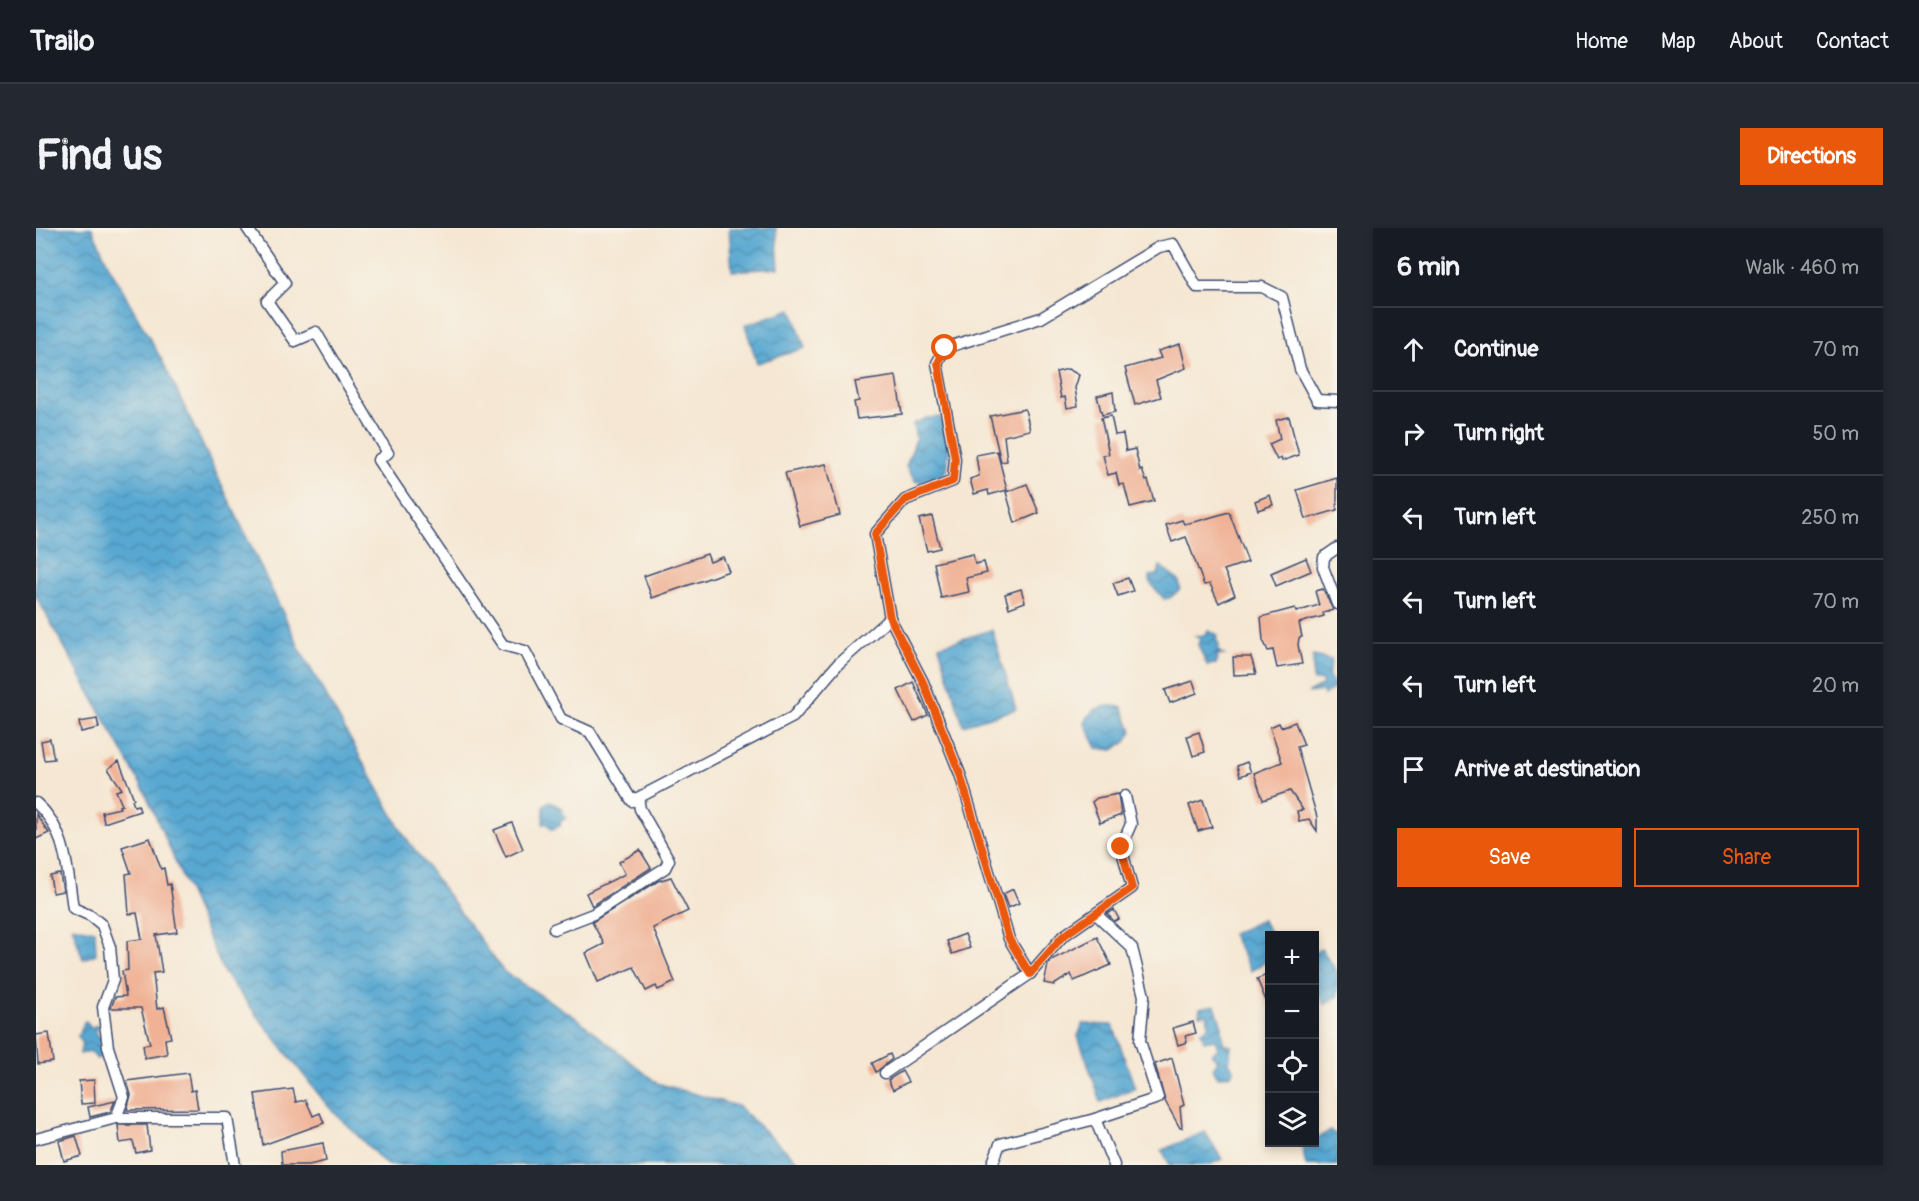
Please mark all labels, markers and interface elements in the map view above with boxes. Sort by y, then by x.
text: Trailo [30,24,94,59]
text: Home [1575,28,1628,55]
text: Map [1661,28,1696,55]
text: About [1729,28,1783,55]
text: Contact [1816,28,1889,55]
button: Directions [1740,128,1883,185]
text: Find us [36,130,162,182]
text: 6 min [1397,251,1460,283]
text: Walk · 460 m [1745,255,1859,280]
icon: ahead [1397,333,1430,366]
route start [931,334,957,360]
text: Continue [1454,335,1538,363]
text: 70 m [1813,337,1859,362]
icon: right [1397,417,1430,450]
text: Turn right [1454,419,1544,447]
text: 50 m [1812,421,1859,446]
icon: left [1397,501,1430,534]
text: Turn left [1454,503,1536,531]
text: 250 m [1801,505,1859,530]
icon: left [1397,585,1430,618]
text: Turn left [1454,587,1536,615]
text: 70 m [1813,589,1859,614]
icon: left [1397,669,1430,702]
text: Turn left [1454,671,1536,699]
text: 20 m [1812,673,1859,698]
icon: arrive [1397,753,1430,786]
text: Arrive at destination [1454,755,1640,783]
button: Save [1397,828,1622,887]
button: Share [1634,828,1859,887]
route end [1107,833,1133,859]
map controls [1265,931,1319,1147]
button: + [1265,931,1319,985]
button: − [1265,985,1319,1039]
button: locate [1265,1039,1319,1093]
button: layers [1265,1093,1319,1147]

